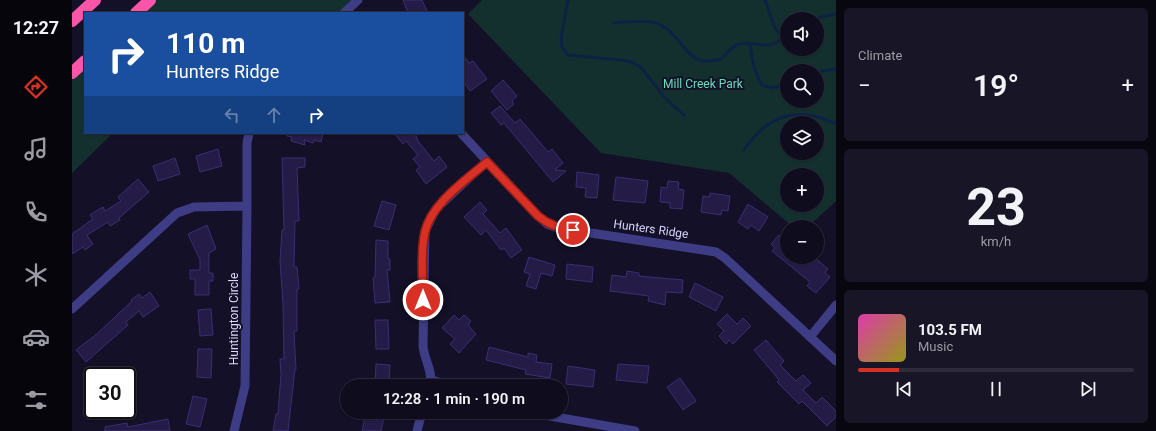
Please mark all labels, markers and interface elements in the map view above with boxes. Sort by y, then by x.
map controls [780,12,824,264]
button: sound [780,12,824,56]
text: 12:27 [13,17,59,38]
text: 110 m [166,27,245,60]
icon: right [100,28,152,80]
text: Climate [858,48,902,63]
text: Hunters Ridge [166,61,279,82]
button: search [780,64,824,108]
text: 19° [973,68,1019,103]
icon: directions [22,73,50,101]
text: − [858,73,871,98]
text: + [1122,73,1134,98]
park label: Mill Creek Park [663,77,744,91]
icon: left [221,104,243,126]
icon: ahead [263,104,285,126]
icon: right [305,104,327,126]
button: layers [780,116,824,160]
icon: music [22,135,50,163]
button: + [780,168,824,212]
text: 23 [966,177,1026,238]
icon: phone [22,198,50,226]
pin [556,213,590,247]
street label: Hunters Ridge [613,217,689,241]
icon: arrive [562,219,584,241]
button: − [780,220,824,264]
text: km/h [981,234,1011,249]
icon: climate [22,261,50,289]
street label: Huntington Circle [227,273,241,365]
position arrow [402,279,444,321]
text: 103.5 FM [918,321,982,339]
icon: car [22,323,50,351]
text: Music [918,339,953,354]
speed limit sign: 30 [84,367,136,419]
icon: previous [893,378,915,400]
icon: pause [985,378,1007,400]
icon: next [1077,378,1099,400]
icon: filters [22,386,50,414]
text: 12:28 · 1 min · 190 m [383,390,525,408]

